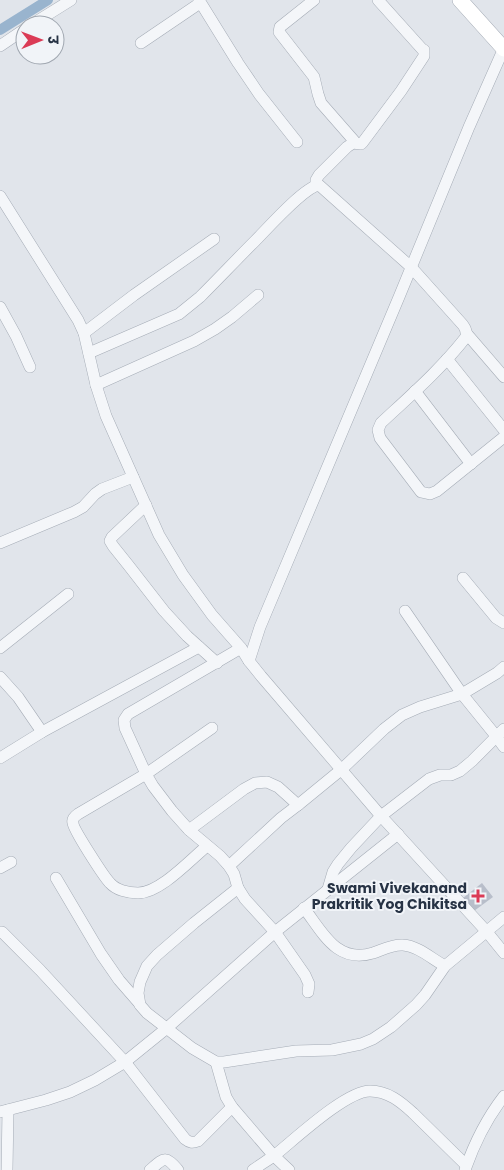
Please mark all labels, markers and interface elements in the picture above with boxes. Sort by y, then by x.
north arrow [15,15,65,65]
text: उ [43,35,63,45]
place label: Swami Vivekanand Prakritik Yog Chikitsa [312,878,467,914]
marker: Swami Vivekanand Prakritik Yog Chikitsa [471,889,485,903]

